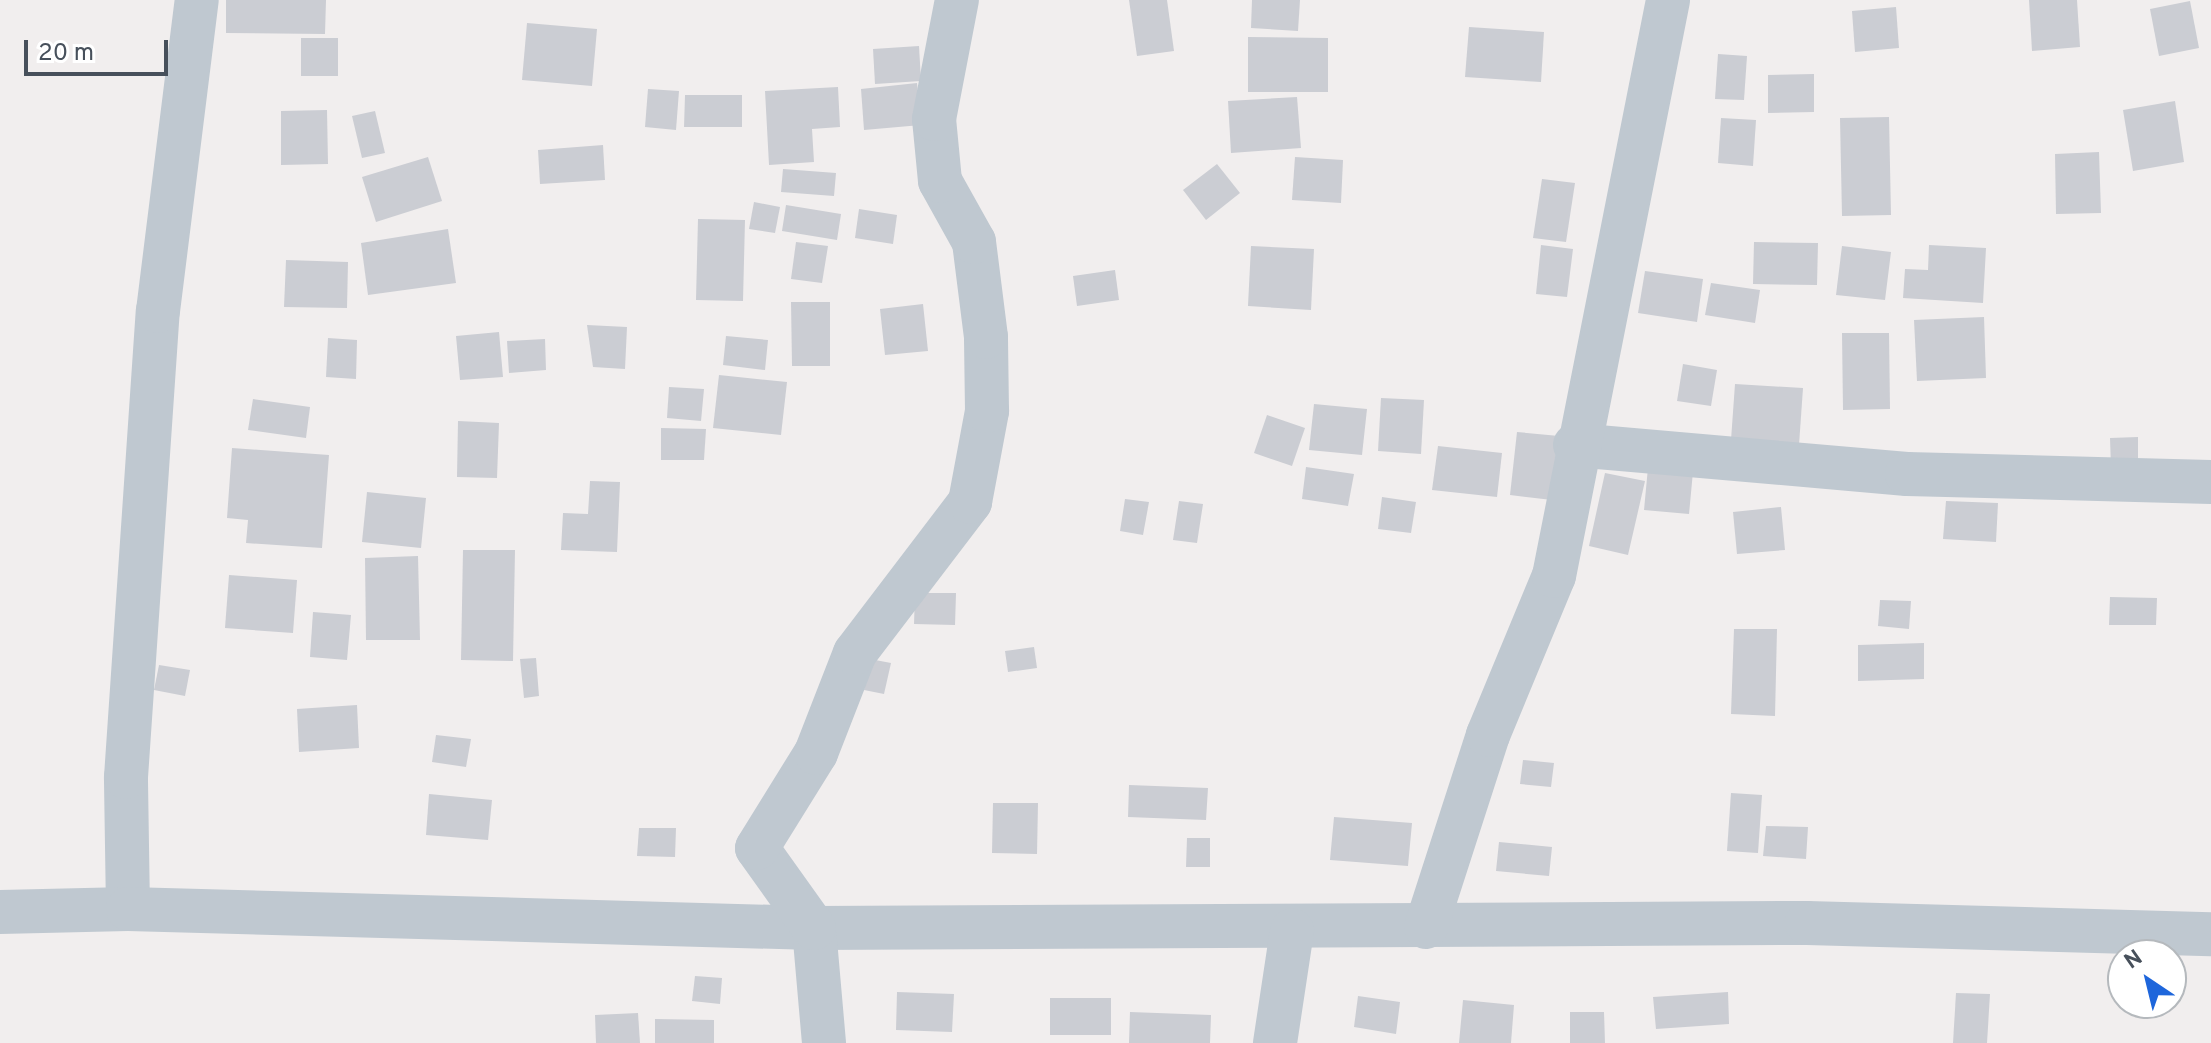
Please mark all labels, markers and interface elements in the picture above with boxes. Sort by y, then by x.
scale bar [28,24,172,74]
text: 20 m [38,39,94,69]
north arrow [2107,939,2187,1019]
text: N [2120,945,2148,976]

